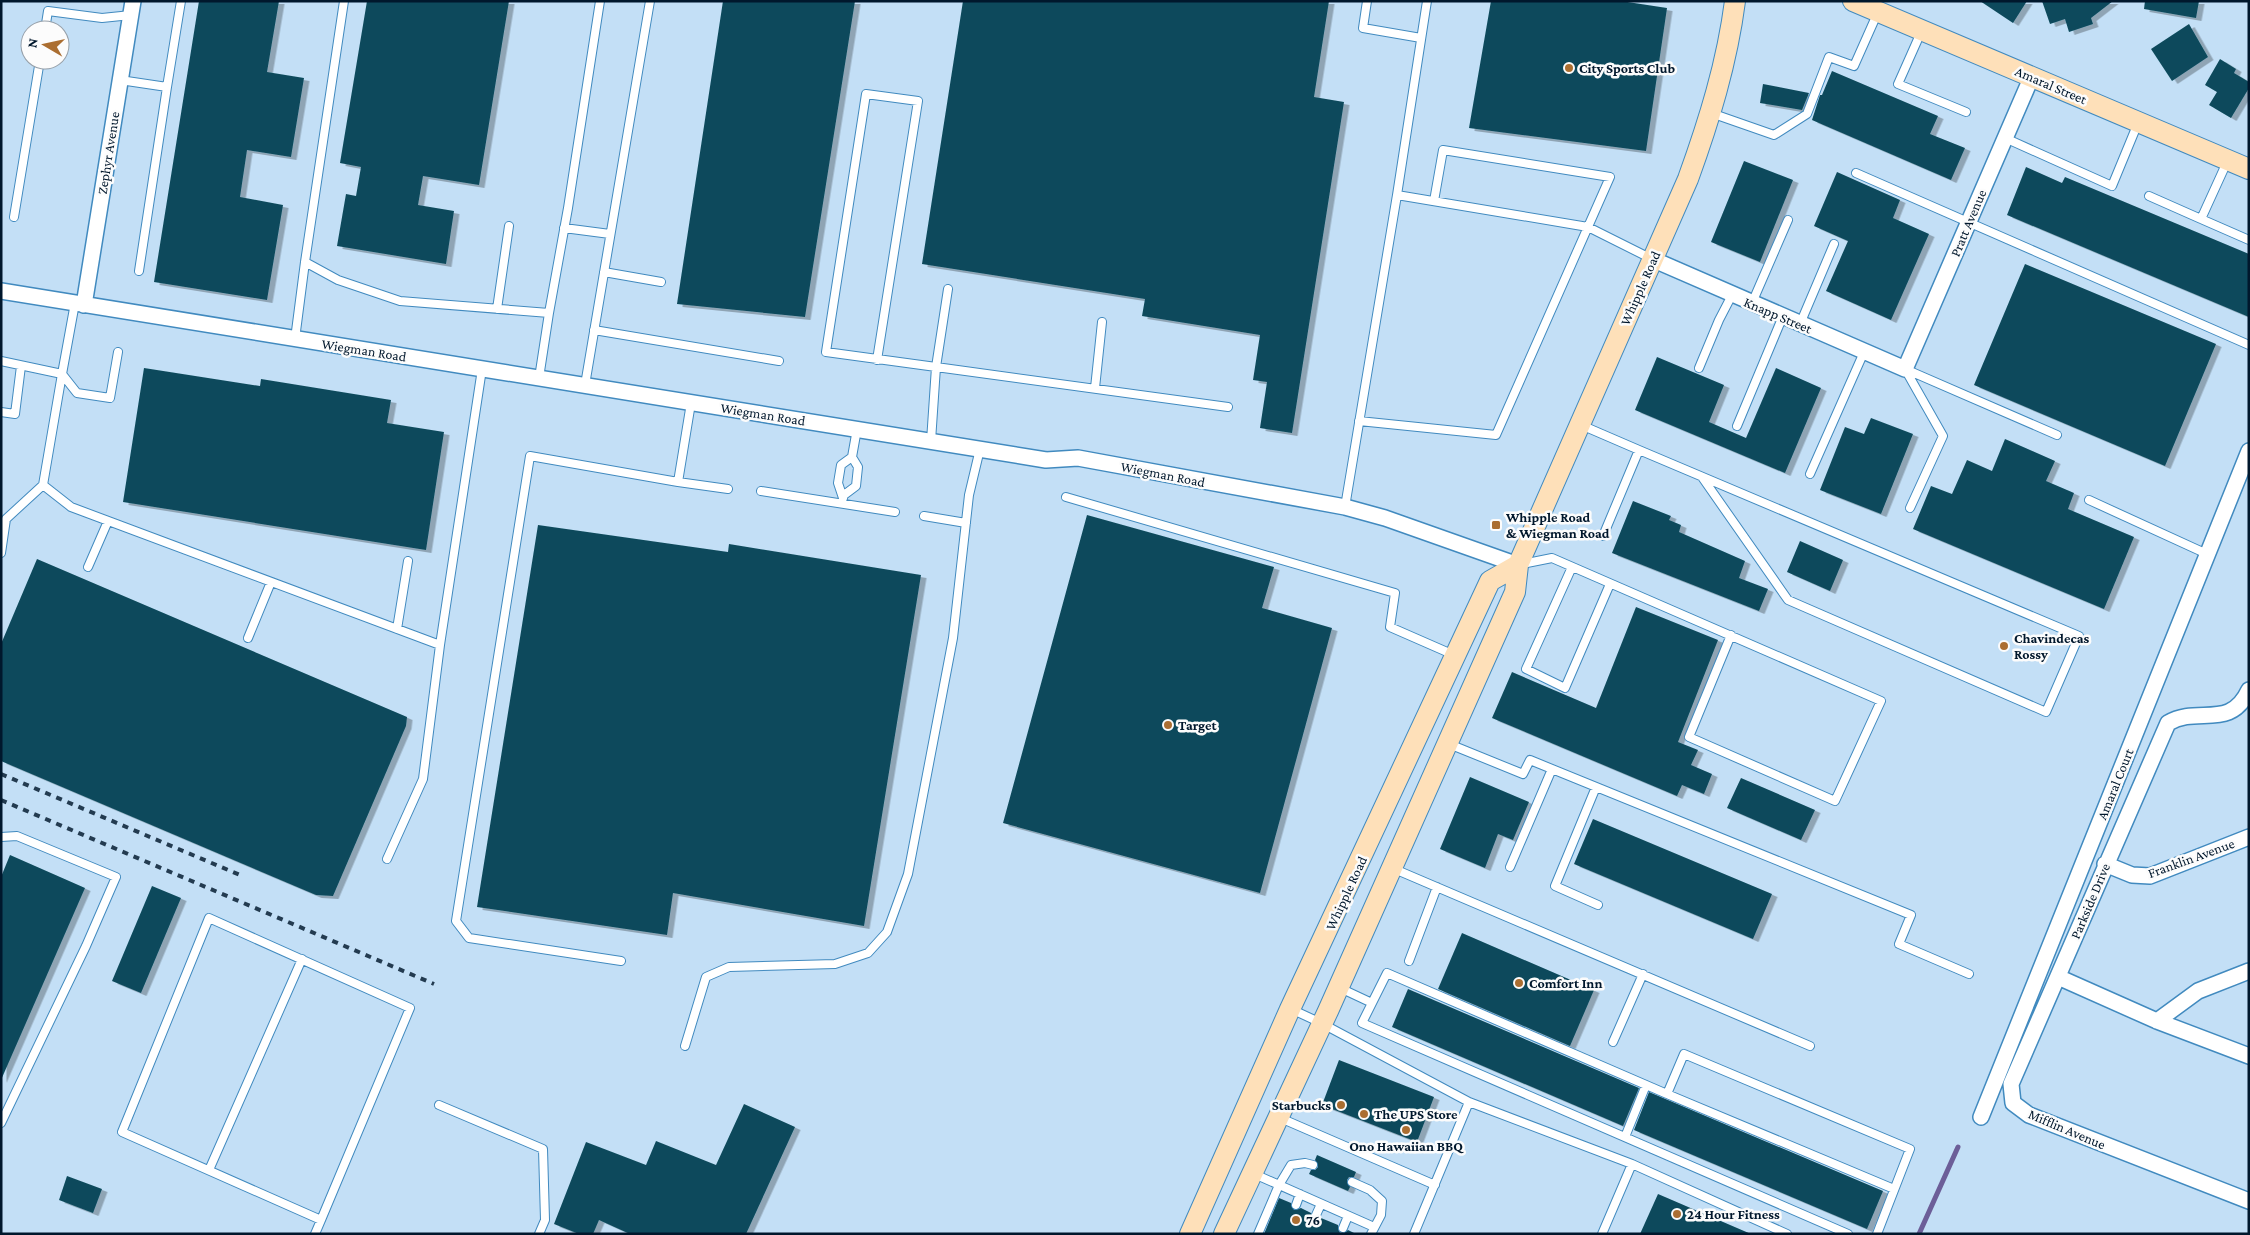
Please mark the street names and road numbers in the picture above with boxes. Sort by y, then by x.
street label: Amaral Street [2013,63,2089,107]
street label: Zephyr Avenue [94,110,122,196]
street label: Pratt Avenue [1947,187,1989,259]
street label: Whipple Road [1617,248,1664,328]
street label: Knapp Street [1742,294,1815,337]
street label: Wiegman Road [321,335,408,365]
street label: Wiegman Road [720,399,807,429]
street label: Wiegman Road [1120,458,1207,490]
street label: Amaral Court [2093,746,2137,822]
street label: Franklin Avenue [2146,835,2236,881]
street label: Whipple Road [1322,853,1370,932]
street label: Parkside Drive [2067,861,2113,941]
street label: Mifflin Avenue [2026,1106,2108,1152]

